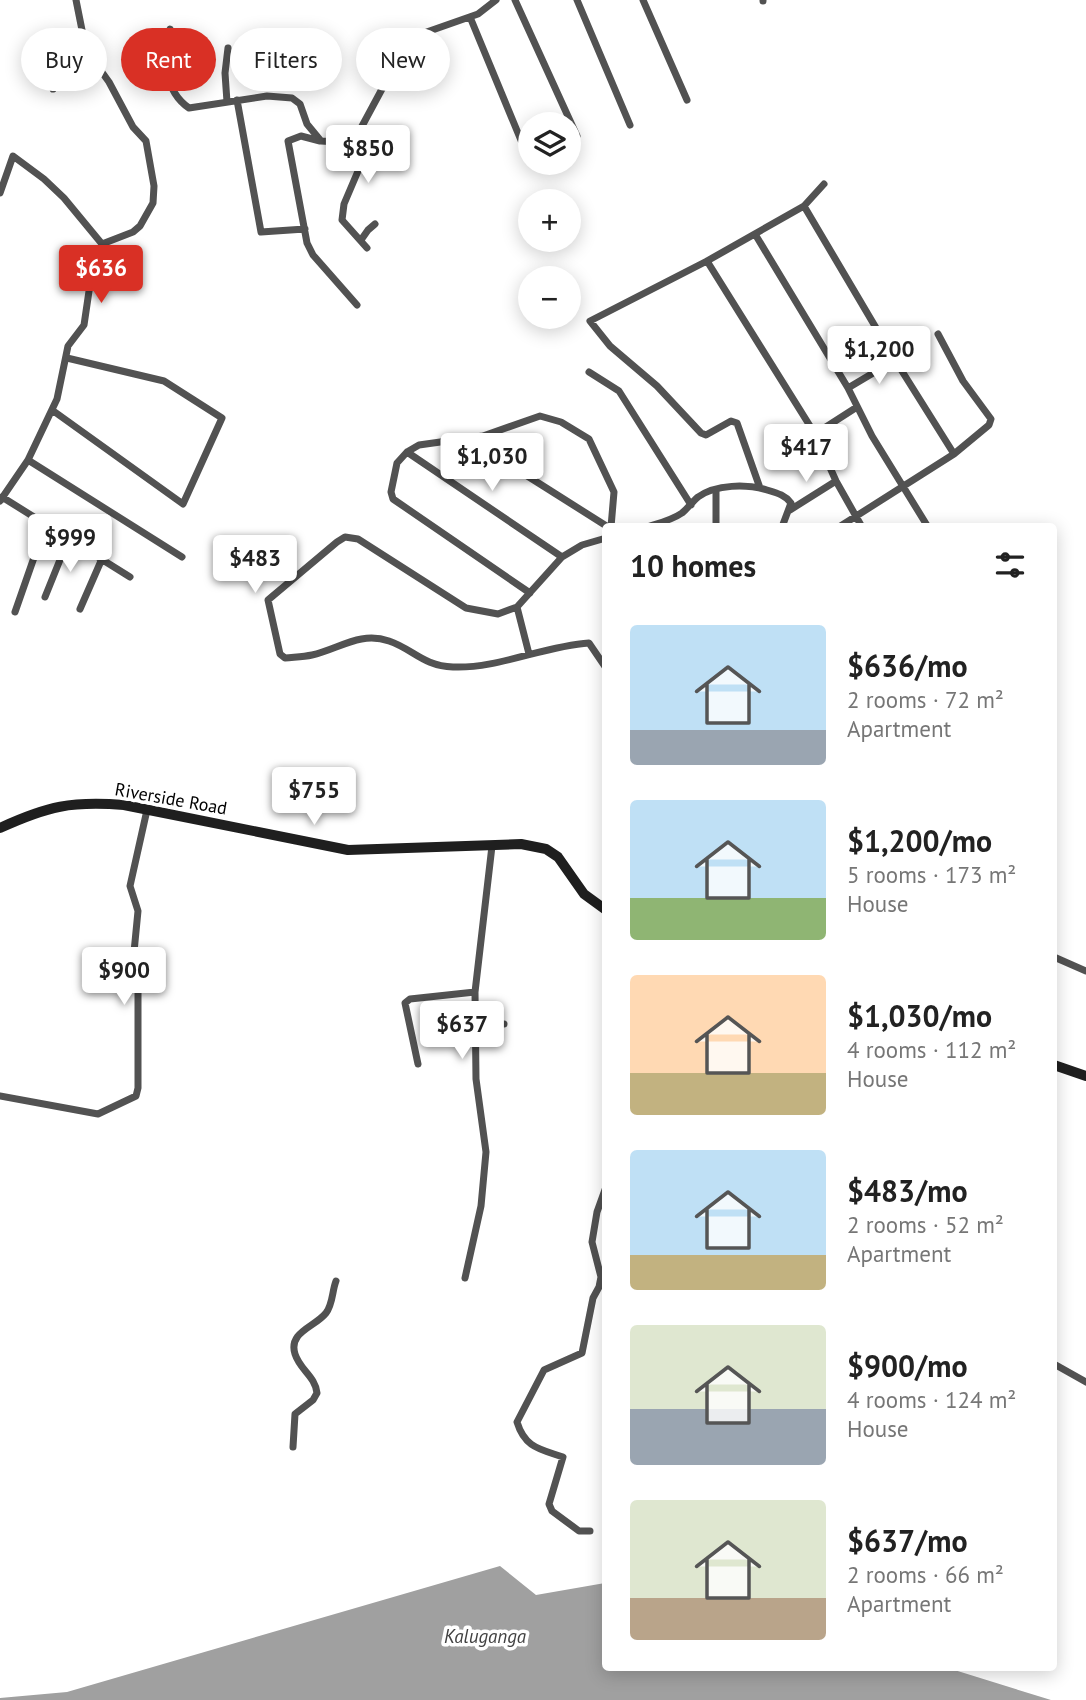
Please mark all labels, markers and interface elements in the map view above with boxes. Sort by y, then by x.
chip: Buy [21,28,107,91]
chip: Rent [121,28,216,91]
chip: Filters [230,28,342,91]
chip: New [356,28,450,91]
map controls [518,112,581,329]
button: layers [518,112,581,175]
pin: $850 [327,125,409,185]
text: $850 [342,133,394,162]
button: + [518,189,581,252]
pin: $636 [60,246,142,305]
text: $636 [75,253,127,282]
button: − [518,266,581,329]
pin: $1,200 [822,326,936,386]
text: $1,200 [843,334,915,363]
pin: $417 [765,424,847,484]
text: $417 [780,432,832,461]
pin: $1,030 [435,434,549,493]
text: $1,030 [456,441,528,470]
pin: $999 [29,514,111,574]
text: $999 [44,522,96,551]
pin: $483 [214,536,296,595]
text: $483 [229,543,281,572]
text: 10 homes [630,546,756,585]
icon: filters [991,546,1029,584]
text: $636/mo [847,646,968,685]
icon: home [686,653,770,737]
text: 2 rooms · 72 m² [847,685,1004,714]
text: Apartment [847,714,951,743]
pin: $755 [273,768,355,827]
text: $755 [288,775,340,804]
street label: Riverside Road [113,777,229,820]
text: $1,200/mo [847,821,992,860]
icon: home [686,828,770,912]
text: 5 rooms · 173 m² [847,860,1016,889]
text: House [847,889,909,918]
pin: $900 [83,948,165,1007]
text: $900 [98,955,150,984]
text: $1,030/mo [847,996,992,1035]
pin: $637 [421,1002,503,1061]
icon: home [686,1003,770,1087]
text: $637 [436,1009,488,1038]
text: 4 rooms · 112 m² [847,1035,1016,1064]
text: House [847,1064,909,1093]
text: $483/mo [847,1171,968,1210]
icon: home [686,1178,770,1262]
text: 2 rooms · 52 m² [847,1210,1004,1239]
text: Apartment [847,1239,951,1268]
text: $900/mo [847,1346,968,1385]
icon: home [686,1353,770,1437]
text: 4 rooms · 124 m² [847,1385,1016,1414]
text: House [847,1414,909,1443]
text: $637/mo [847,1521,968,1560]
icon: home [686,1528,770,1612]
text: 2 rooms · 66 m² [847,1560,1004,1589]
text: Apartment [847,1589,951,1618]
water label: Kaluganga [444,1624,527,1648]

